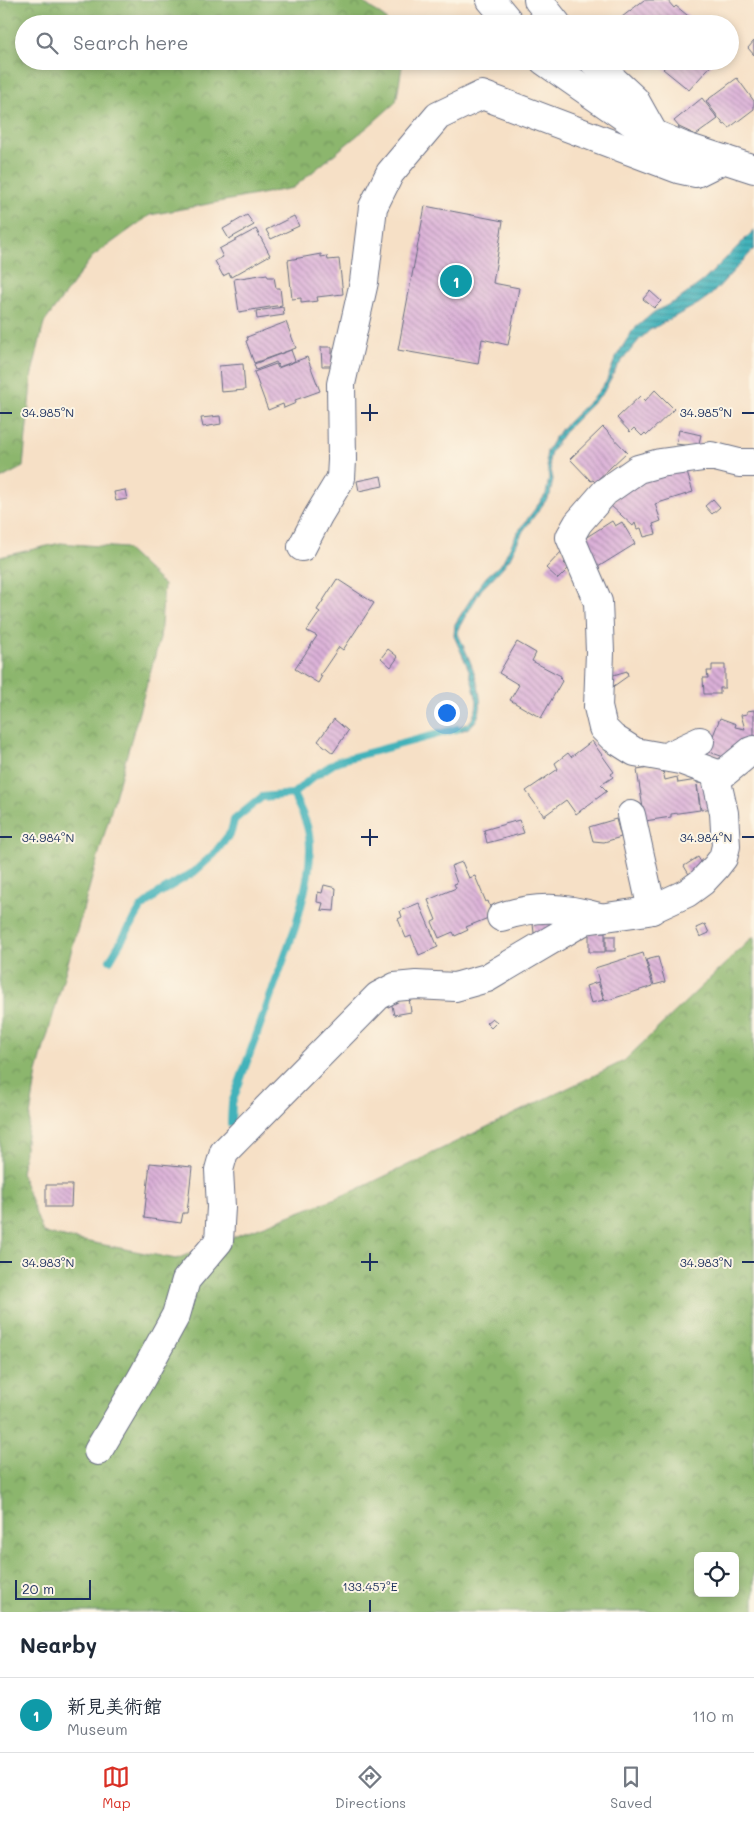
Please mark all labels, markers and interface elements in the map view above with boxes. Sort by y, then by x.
search box [15,15,739,70]
icon: search [33,29,61,57]
text: Search here [73,30,189,55]
pin: 1 [440,262,472,300]
text: 34.985°N [22,404,74,420]
text: 34.985°N [680,404,732,420]
your location [434,700,460,726]
text: 34.984°N [22,829,74,845]
text: 34.984°N [680,829,732,845]
text: 34.983°N [22,1254,74,1270]
text: 34.983°N [680,1254,732,1270]
map controls [694,1552,739,1597]
button: locate [694,1552,739,1597]
scale bar [15,1577,91,1600]
text: 133.457°E [342,1578,398,1594]
text: 20 m [22,1579,54,1598]
text: Nearby [20,1631,97,1658]
text: 新見美術館 [67,1693,162,1718]
text: 1 [32,1705,40,1726]
text: 110 m [692,1705,734,1726]
text: Museum [67,1718,128,1739]
tab: Map [102,1763,131,1812]
tab: Directions [335,1763,406,1812]
tab: Saved [610,1763,652,1812]

